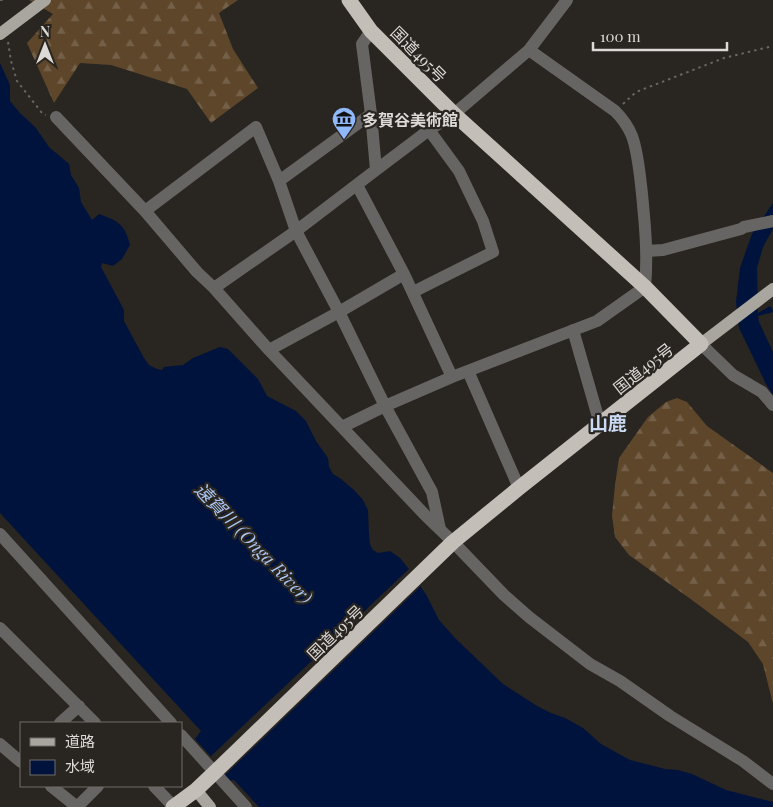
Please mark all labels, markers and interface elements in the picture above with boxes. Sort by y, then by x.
north arrow [20,20,70,70]
scale bar [593,20,727,52]
text: N [40,22,50,41]
street label: 国道495号 [387,22,451,86]
text: 100 m [600,26,641,46]
museum icon: 多賀谷美術館 [331,106,357,140]
place label: 多賀谷美術館 [362,109,458,130]
street label: 国道495号 [609,338,677,398]
district label: 山鹿 [589,409,627,435]
water label: 遠賀川 (Onga River) [190,477,318,609]
street label: 国道495号 [302,600,368,664]
legend [20,722,182,787]
text: 道路 [65,731,95,751]
text: 水域 [65,756,95,776]

